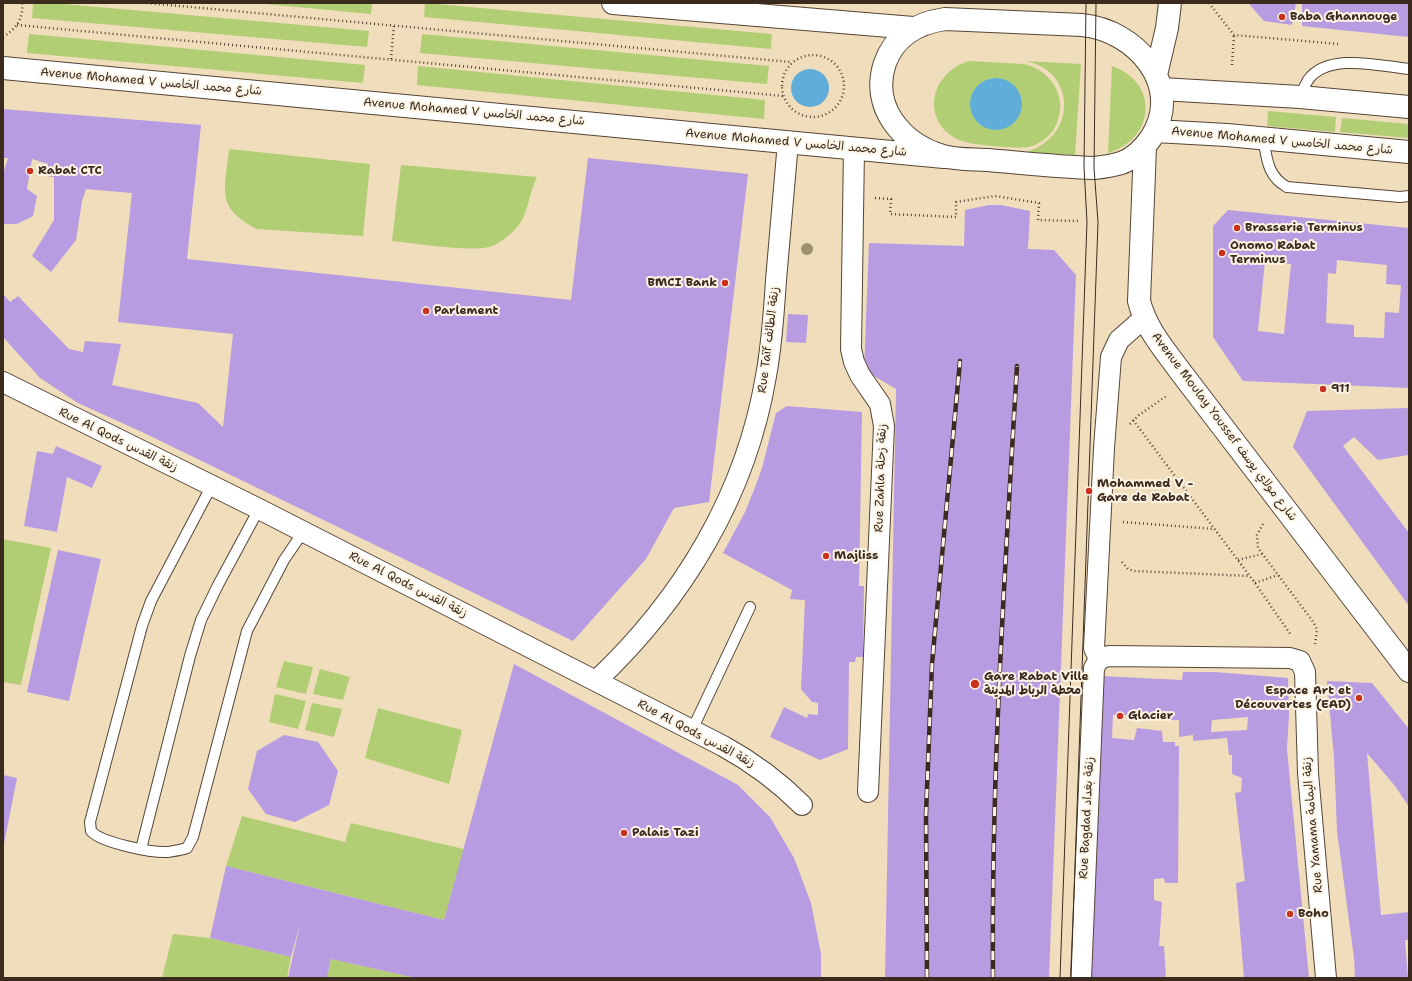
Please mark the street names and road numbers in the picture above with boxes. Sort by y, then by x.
street label: Avenue Mohamed V شارع محمد الخامس [40,65,262,99]
street label: Avenue Mohamed V شارع محمد الخامس [363,95,585,129]
street label: Avenue Mohamed V شارع محمد الخامس [1171,124,1393,158]
street label: Avenue Mohamed V شارع محمد الخامس [685,126,907,160]
street label: Rue Taïf زنقة الطائف [755,286,783,394]
street label: Avenue Moulay Youssef شارع مولاي يوسف [1148,330,1300,524]
street label: Rue Al Qods زنقة القدس [56,405,180,475]
street label: Rue Zahla زنقة زحلة [872,423,890,533]
street label: Rue Al Qods زنقة القدس [347,549,469,621]
street label: Rue Al Qods زنقة القدس [635,697,757,771]
street label: Rue Yamama زنقة اليمامة [1300,756,1326,894]
street label: Rue Bagdad زنقة بغداد [1077,757,1097,879]

